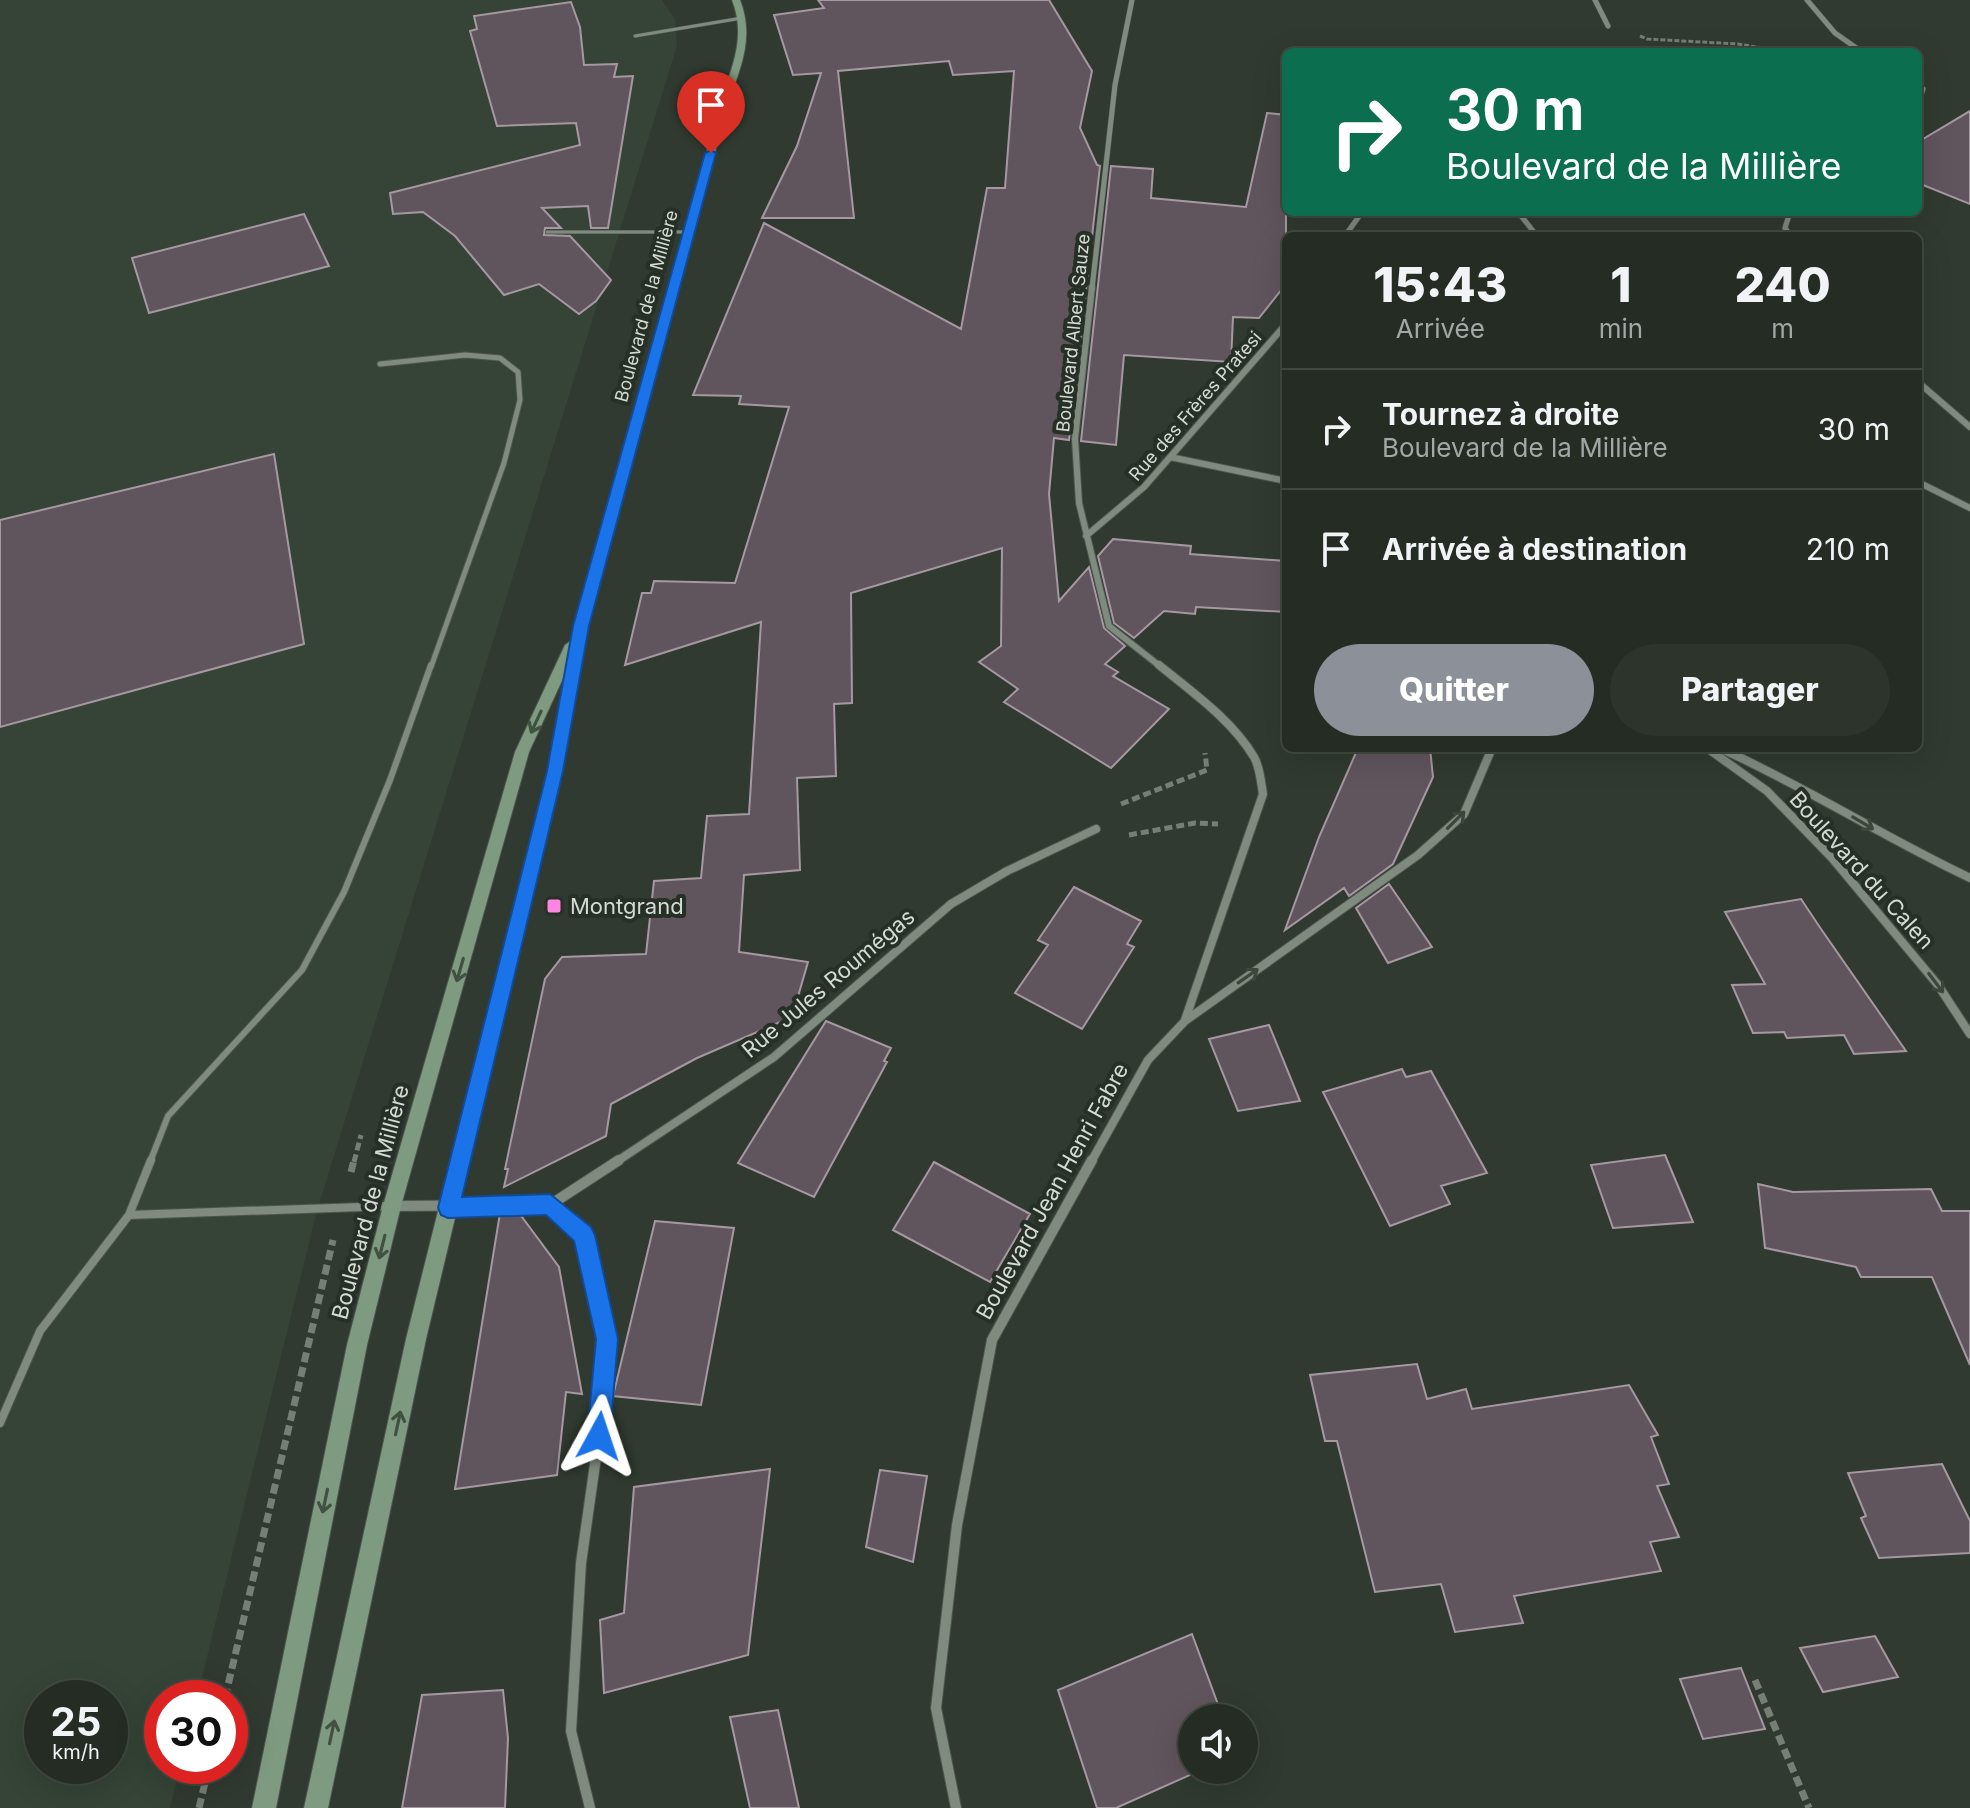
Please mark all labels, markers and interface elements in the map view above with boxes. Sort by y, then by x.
pin [677,71,745,153]
text: 30 m [1446,76,1584,144]
icon: right [1314,80,1418,184]
icon: arrive [689,83,733,127]
text: Boulevard de la Millière [1446,144,1841,188]
street label: Boulevard de la Millière [610,208,682,404]
street label: Boulevard Albert Sauze [1052,233,1094,433]
text: 15:43 [1373,255,1507,314]
text: 1 [1610,255,1632,314]
text: 240 [1734,255,1831,314]
text: Arrivée [1396,313,1485,344]
text: min [1599,313,1643,344]
text: m [1771,313,1794,344]
street label: Rue des Frères Pratesi [1124,327,1266,485]
text: Tournez à droite [1382,396,1619,432]
icon: right [1314,407,1358,451]
text: 30 m [1818,411,1890,447]
text: Boulevard de la Millière [1382,432,1668,463]
icon: arrive [1314,527,1358,571]
text: Arrivée à destination [1382,531,1687,567]
text: 210 m [1806,531,1890,567]
button: Quitter [1314,644,1594,736]
button: Partager [1610,644,1890,736]
one-way arrow [528,709,543,733]
street label: Boulevard du Calen [1785,786,1939,954]
one-way arrow [1447,810,1466,830]
one-way arrow [1851,815,1874,831]
place label: Montgrand [570,893,684,919]
marker: Montgrand [545,897,563,915]
street label: Rue Jules Roumégas [736,903,920,1063]
one-way arrow [451,956,466,982]
one-way arrow [1237,968,1259,984]
one-way arrow [1928,972,1945,993]
street label: Boulevard Jean Henri Fabre [971,1058,1133,1324]
street label: Boulevard de la Millière [326,1082,414,1322]
one-way arrow [373,1234,388,1260]
position arrow [557,1394,641,1478]
one-way arrow [391,1410,406,1436]
one-way arrow [317,1488,332,1513]
speed limit sign: 30 [144,1680,248,1784]
text: 25 [51,1697,101,1746]
map controls [1178,1704,1258,1784]
button: sound [1178,1704,1258,1784]
one-way arrow [325,1719,340,1745]
text: km/h [52,1740,100,1764]

